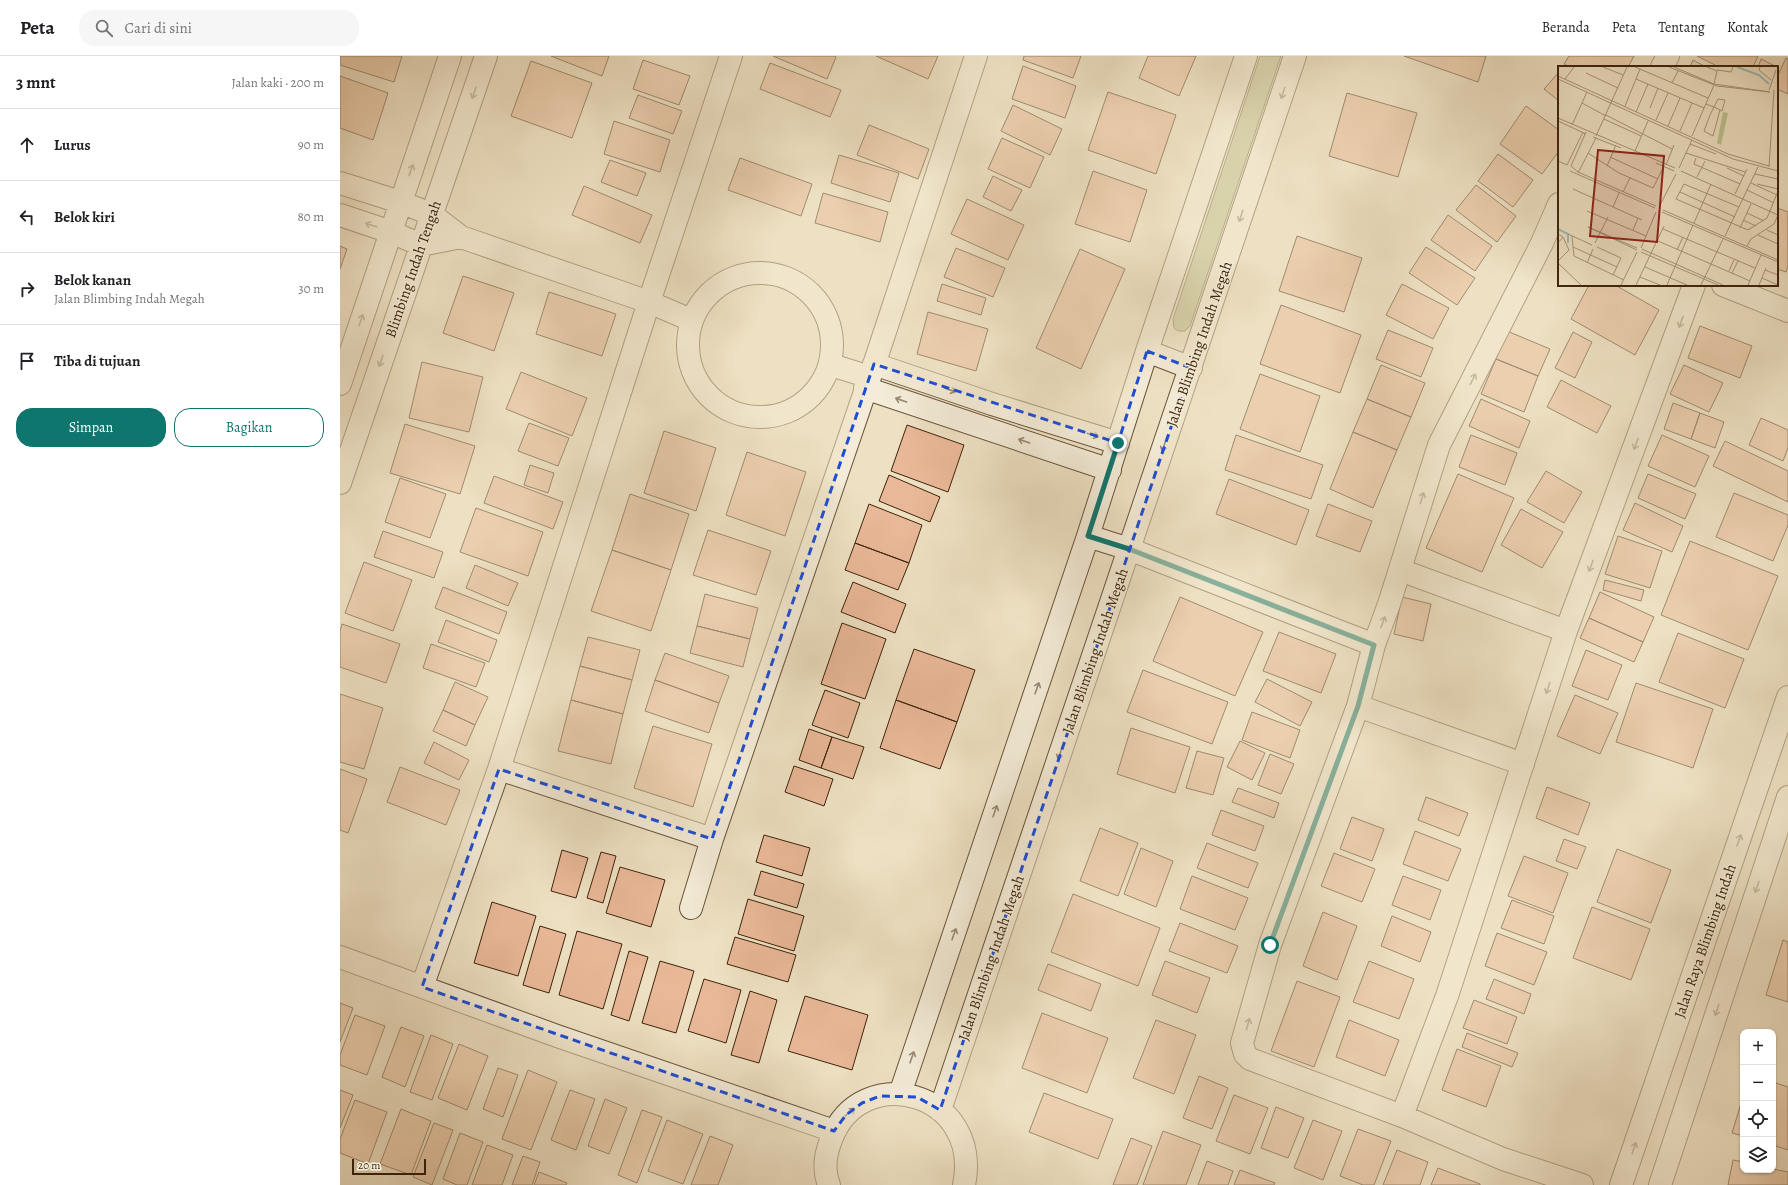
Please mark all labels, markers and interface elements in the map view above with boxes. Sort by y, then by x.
search box [79,10,359,46]
text: Peta [20,15,55,41]
icon: search [93,17,115,39]
text: Cari di sini [125,18,192,38]
text: Beranda [1542,18,1590,37]
text: Peta [1612,18,1636,37]
text: Tentang [1658,18,1705,37]
text: Kontak [1727,18,1768,37]
inset map [1558,66,1778,286]
text: 3 mnt [16,71,56,94]
text: Jalan kaki · 200 m [232,74,324,91]
one-way arrow [469,86,477,98]
one-way arrow [1278,87,1286,99]
icon: ahead [16,134,38,156]
text: Lurus [54,135,91,155]
text: 90 m [298,136,324,153]
one-way arrow [407,164,415,176]
street label: Blimbing Indah Tengah [380,198,446,340]
icon: left [16,206,38,228]
text: Belok kiri [54,207,115,227]
text: 80 m [297,208,324,225]
one-way arrow [1237,210,1245,222]
one-way arrow [364,221,377,228]
street label: Jalan Blimbing Indah Megah [1161,258,1237,430]
text: Belok kanan [54,270,131,290]
icon: right [16,278,38,300]
text: 30 m [298,280,324,297]
text: Jalan Blimbing Indah Megah [54,290,205,307]
one-way arrow [358,315,366,327]
one-way arrow [1676,315,1684,327]
icon: arrive [16,350,38,372]
text: Tiba di tujuan [54,351,140,371]
one-way arrow [377,355,385,367]
one-way arrow [1470,373,1477,385]
one-way arrow [944,387,957,394]
one-way arrow [895,395,907,403]
button: Simpan [16,408,166,447]
button: Bagikan [174,408,324,447]
one-way arrow [1087,432,1099,440]
route end [1109,434,1127,452]
one-way arrow [1018,437,1030,445]
one-way arrow [1631,437,1639,449]
one-way arrow [1160,439,1168,451]
one-way arrow [1419,492,1427,504]
one-way arrow [1586,559,1594,571]
street label: Jalan Blimbing Indah Megah [1057,565,1133,737]
one-way arrow [1379,616,1387,628]
one-way arrow [1033,682,1041,694]
one-way arrow [1544,682,1551,695]
one-way arrow [1055,748,1063,760]
one-way arrow [992,804,999,817]
one-way arrow [1736,833,1743,846]
street label: Jalan Raya Blimbing Indah [1669,861,1741,1021]
street label: Jalan Blimbing Indah Megah [953,872,1029,1044]
one-way arrow [1753,880,1761,892]
one-way arrow [950,928,958,940]
route start [1261,936,1279,954]
one-way arrow [1713,1004,1720,1017]
one-way arrow [1245,1017,1252,1030]
map controls [1740,1029,1776,1173]
button: + [1740,1029,1776,1065]
one-way arrow [909,1051,916,1064]
button: − [1740,1065,1776,1101]
button: locate [1740,1101,1776,1137]
one-way arrow [845,1108,855,1117]
button: layers [1740,1137,1776,1173]
one-way arrow [1631,1142,1638,1155]
scale bar [352,1157,426,1176]
text: 20 m [358,1158,380,1173]

